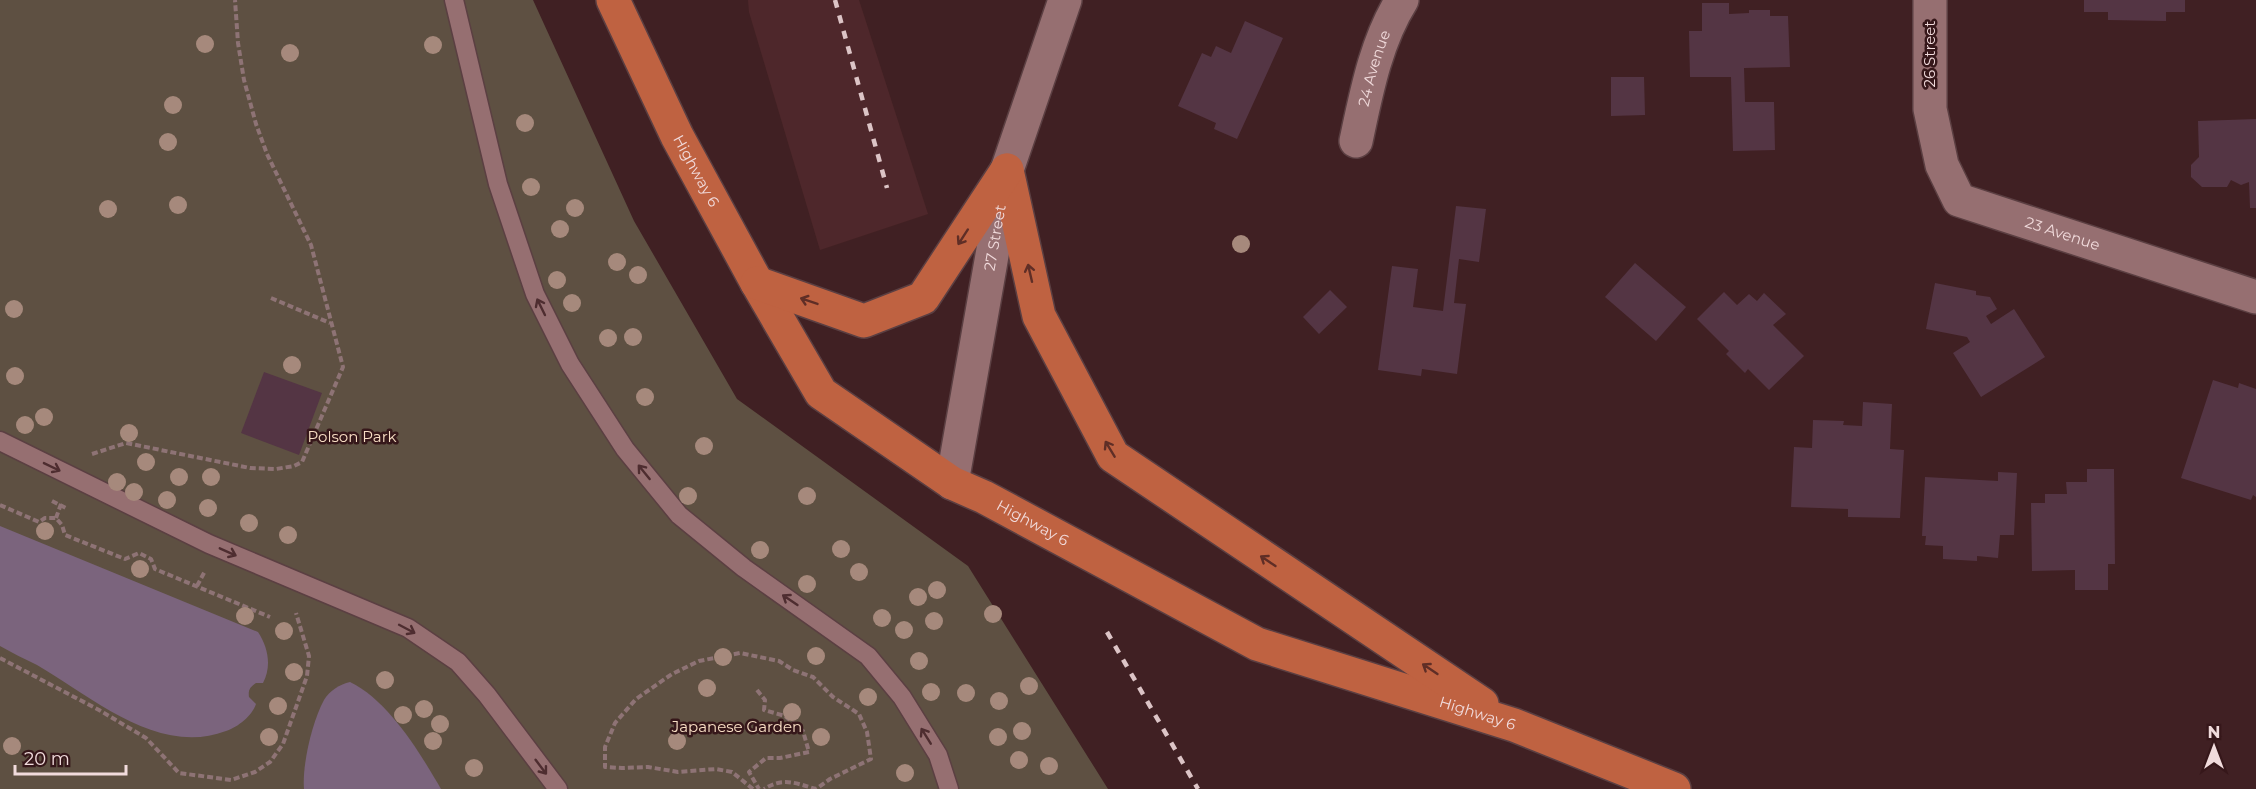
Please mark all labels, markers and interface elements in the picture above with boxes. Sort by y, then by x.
street label: 26 Street [1920,21,1939,87]
street label: 24 Avenue [1354,27,1394,108]
street label: Highway 6 [669,131,724,210]
street label: 27 Street [979,203,1010,272]
street label: 23 Avenue [2023,212,2102,254]
one-way arrow [957,228,969,245]
one-way arrow [1023,263,1035,282]
one-way arrow [800,295,819,306]
one-way arrow [535,299,547,317]
park label: Polson Park [307,427,397,446]
one-way arrow [1103,441,1115,458]
one-way arrow [43,462,61,473]
one-way arrow [638,465,651,481]
street label: Highway 6 [993,496,1072,550]
one-way arrow [218,547,237,558]
one-way arrow [1260,554,1277,567]
one-way arrow [782,594,799,606]
one-way arrow [398,623,415,635]
one-way arrow [1423,663,1439,675]
street label: Highway 6 [1437,692,1518,734]
park label: Japanese Garden [671,717,802,736]
north arrow [2184,717,2244,777]
text: N [2208,723,2220,742]
one-way arrow [919,728,931,745]
scale bar [15,738,126,776]
text: 20 m [24,748,70,770]
one-way arrow [535,759,548,775]

